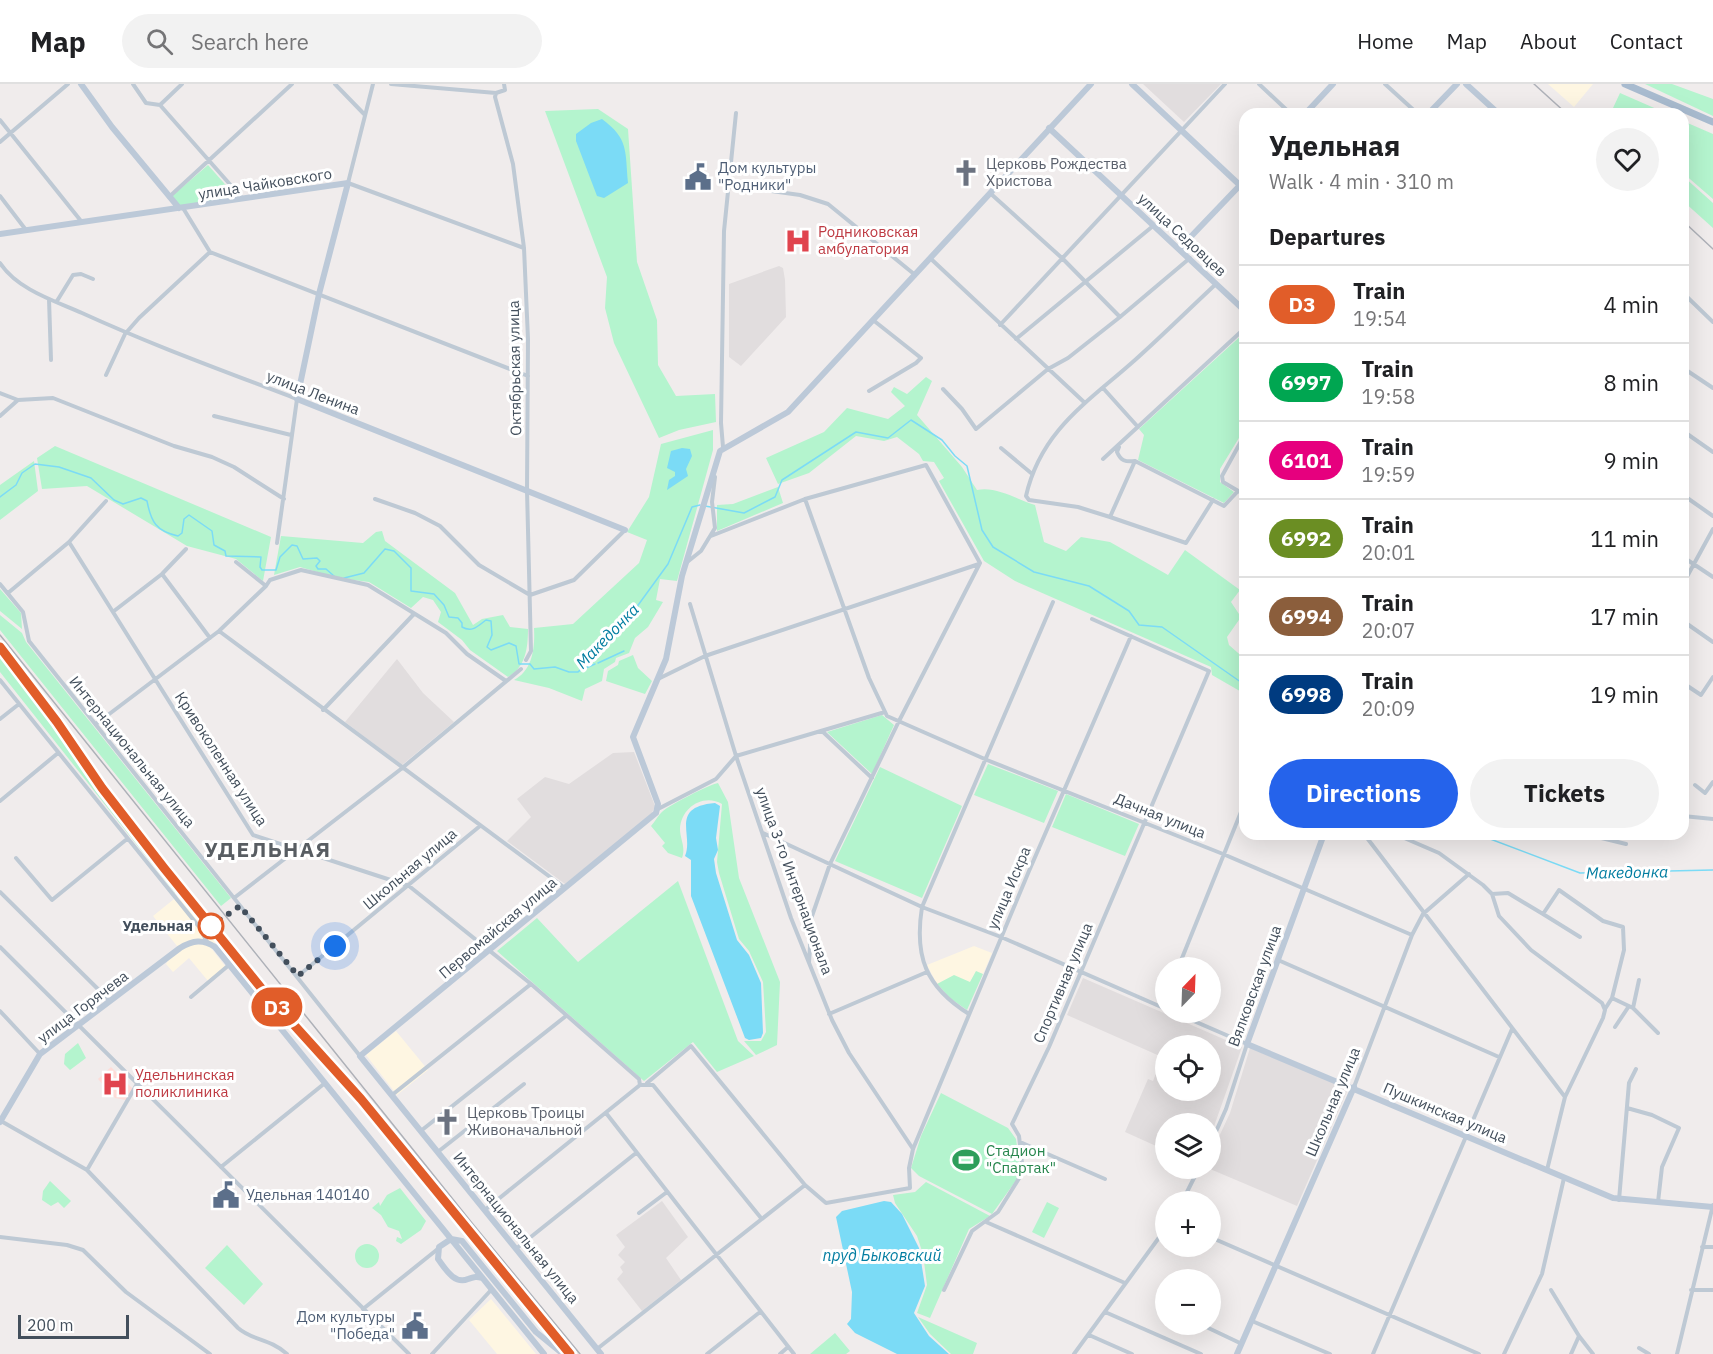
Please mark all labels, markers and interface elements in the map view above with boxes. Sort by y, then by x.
search box [122,14,542,68]
text: Map [30,23,86,60]
icon: search [143,25,176,58]
text: Search here [191,27,309,56]
text: Home [1357,27,1414,55]
text: Map [1447,27,1487,55]
text: About [1520,27,1577,55]
text: Contact [1610,27,1683,55]
text: Удельная [1269,127,1400,164]
button: heart [1596,128,1659,191]
place label: Церковь Рождества Христова [986,154,1127,190]
place label: Дом культуры "Родники" [718,158,816,194]
church icon: Церковь Рождества Христова [951,158,981,188]
public building icon: Дом культуры "Родники" [683,162,713,192]
street label: улица Чайковского [197,164,333,203]
text: Walk · 4 min · 310 m [1269,168,1454,195]
street label: улица Седовцев [1134,189,1231,280]
place label: Родниковская амбулатория [818,222,918,258]
text: Departures [1269,222,1385,251]
hospital icon: Родниковская амбулатория [783,226,813,256]
text: Train [1353,276,1405,305]
text: D3 [1288,290,1316,318]
text: 4 min [1603,290,1659,319]
street label: Октябрьская улица [504,300,525,436]
text: 19:54 [1353,305,1407,332]
text: Train [1361,354,1414,383]
street label: улица Ленина [264,366,362,419]
text: 6997 [1281,368,1331,396]
text: 8 min [1603,368,1659,397]
text: 19:58 [1361,383,1415,410]
text: Train [1361,432,1414,461]
text: 6101 [1281,446,1331,474]
text: 9 min [1603,446,1659,475]
text: 19:59 [1361,461,1415,488]
text: Train [1361,510,1414,539]
text: 6992 [1281,524,1331,552]
text: 11 min [1590,524,1659,553]
text: 20:01 [1361,539,1415,566]
text: Train [1361,588,1414,617]
water label: Македонка [571,599,643,673]
text: 6994 [1281,602,1331,630]
text: 17 min [1590,602,1659,631]
text: 20:07 [1361,617,1415,644]
text: Train [1361,666,1414,695]
street label: Интернациональная улица [65,672,199,831]
text: 6998 [1281,680,1331,708]
text: 19 min [1590,680,1659,709]
street label: Кривоколенная улица [171,688,272,829]
text: 20:09 [1361,695,1415,722]
button: Directions [1269,759,1458,828]
button: Tickets [1470,759,1659,828]
street label: улица 3-го Интернационала [752,785,837,977]
street label: Дачная улица [1112,789,1209,842]
street label: Школьная улица [359,824,461,913]
district label: УДЕЛЬНАЯ [205,835,331,863]
street label: улица Искра [983,843,1035,932]
water label: Македонка [1586,861,1668,883]
street label: Первомайская улица [435,873,561,983]
marker: Удельная [198,913,224,939]
place label: Удельная [123,916,193,935]
street label: Спортивная улица [1029,920,1096,1046]
street label: Вялковская улица [1224,922,1285,1049]
your location [320,931,350,961]
north arrow [1155,957,1221,1023]
map controls [1155,957,1221,1335]
street label: улица Горячева [34,966,132,1047]
line badge: D3 [250,988,304,1026]
text: D3 [263,993,291,1021]
button: locate [1155,1035,1221,1101]
street label: Школьная улица [1301,1044,1364,1159]
place label: Удельнинская поликлиника [135,1065,235,1101]
hospital icon: Удельнинская поликлиника [100,1069,130,1099]
street label: Пушкинская улица [1380,1078,1510,1147]
place label: Церковь Троицы Живоначальной [467,1103,585,1139]
church icon: Церковь Троицы Живоначальной [432,1107,462,1137]
button: layers [1155,1113,1221,1179]
place label: Стадион "Спартак" [986,1141,1056,1177]
sports icon: Стадион "Спартак" [951,1145,981,1175]
street label: Интернациональная улица [449,1148,583,1307]
public building icon: Удельная 140140 [211,1180,241,1210]
place label: Удельная 140140 [246,1185,370,1204]
button: + [1155,1191,1221,1257]
water label: пруд Быковский [822,1245,942,1265]
button: − [1155,1269,1221,1335]
place label: Дом культуры "Победа" [297,1307,395,1343]
public building icon: Дом культуры "Победа" [400,1311,430,1341]
scale bar [18,1312,129,1340]
text: 200 m [27,1315,74,1335]

